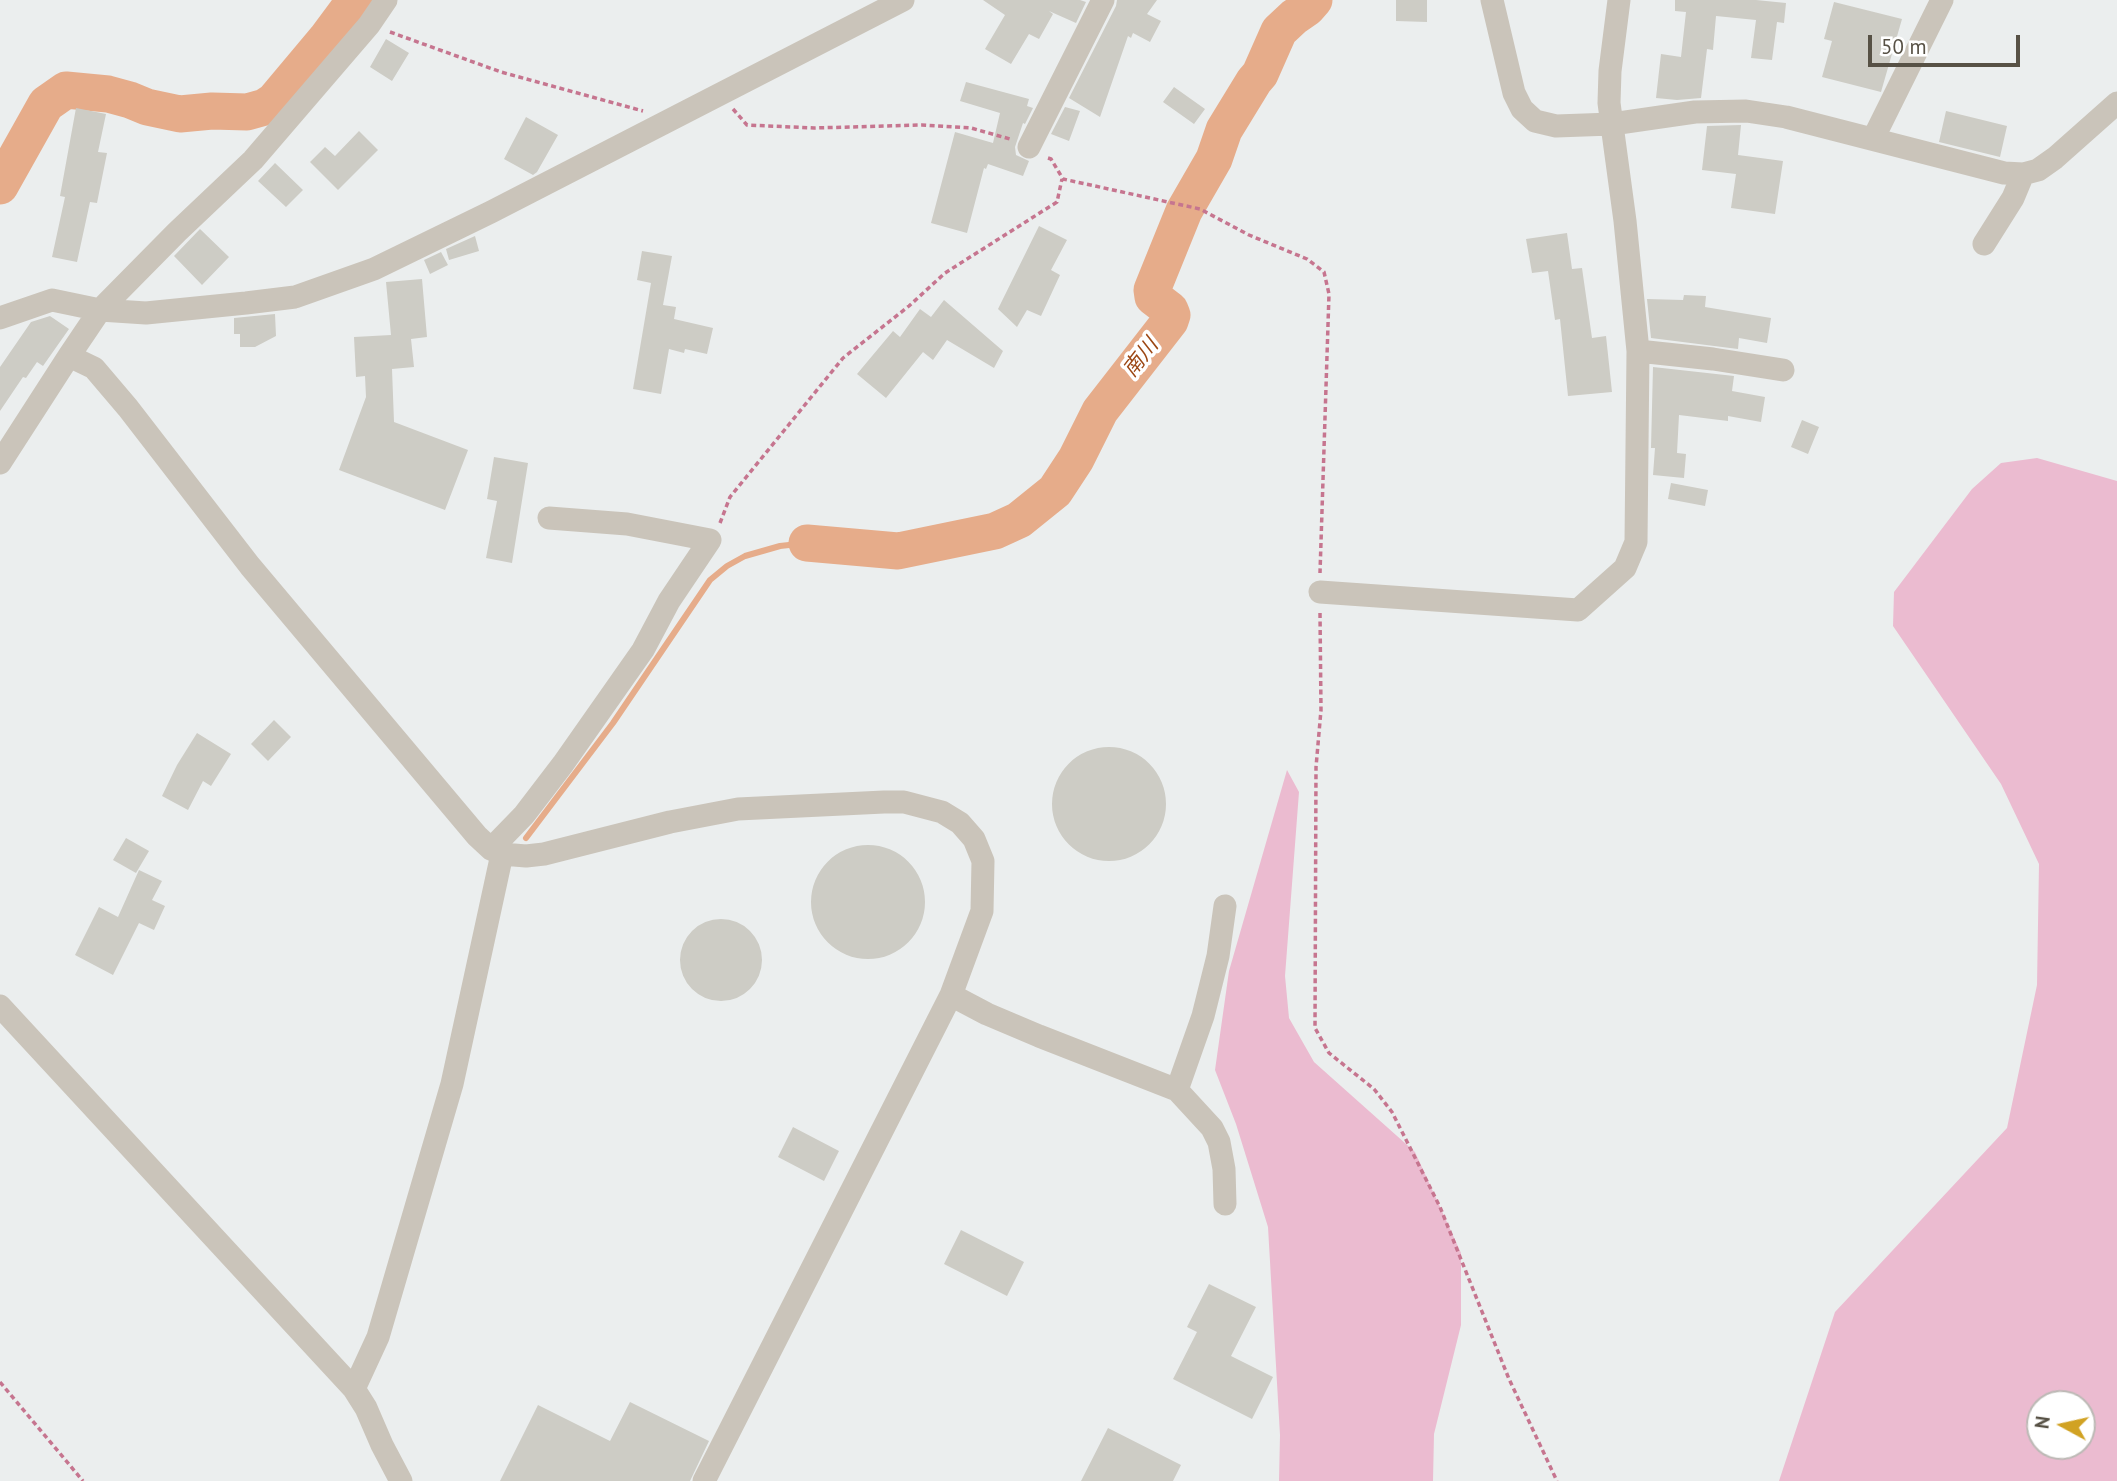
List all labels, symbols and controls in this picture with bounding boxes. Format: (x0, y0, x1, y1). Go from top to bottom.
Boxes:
scale bar (1872, 21, 2024, 65)
text: 50 m (1881, 33, 1927, 60)
water label: 南川 (1118, 334, 1164, 382)
north arrow (2026, 1390, 2096, 1460)
text: N (2029, 1415, 2055, 1430)

